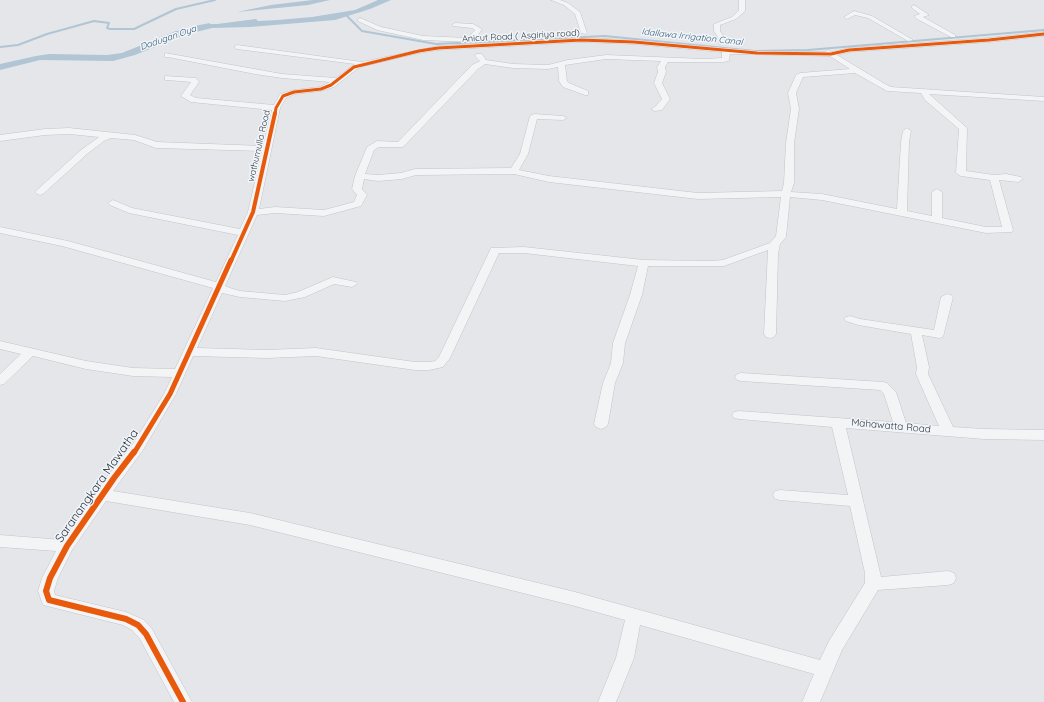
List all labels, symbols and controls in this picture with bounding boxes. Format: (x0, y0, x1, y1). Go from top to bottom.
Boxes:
water label: Dadugan Oya (138, 23, 198, 53)
water label: Idallawa Irrigation Canal (641, 26, 743, 48)
street label: Anicut Road ( Asgiriya road) (462, 28, 580, 44)
street label: wathumulla Road (245, 109, 273, 183)
street label: Mahawatta Road (851, 417, 931, 435)
street label: Saranangkara Mawatha (52, 427, 142, 545)

